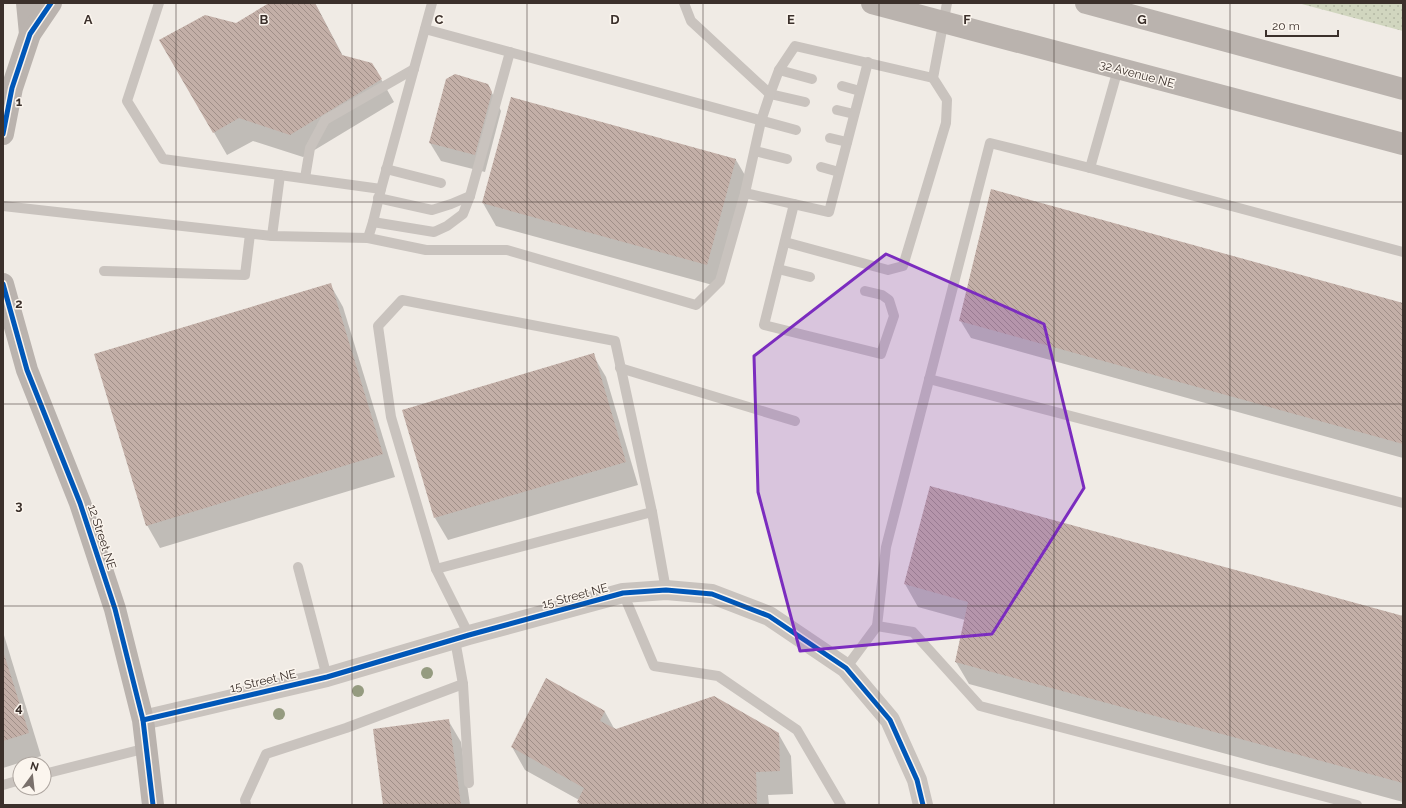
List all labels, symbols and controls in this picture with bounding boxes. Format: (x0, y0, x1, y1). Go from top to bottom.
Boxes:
text: A (84, 12, 93, 27)
text: B (260, 12, 269, 27)
text: C (435, 12, 444, 27)
text: D (610, 12, 620, 27)
text: E (787, 12, 795, 27)
text: F (963, 12, 971, 27)
text: G (1137, 12, 1147, 27)
scale bar (1266, 12, 1338, 38)
text: 20 m (1272, 19, 1300, 33)
street label: 32 Avenue NE (1098, 57, 1176, 91)
text: 1 (16, 94, 23, 109)
text: 2 (15, 296, 23, 311)
text: 3 (15, 498, 23, 513)
street label: 12 Street NE (85, 503, 119, 571)
street label: 15 Street NE (541, 580, 609, 612)
street label: 15 Street NE (228, 667, 298, 695)
text: 4 (15, 700, 23, 715)
north arrow (12, 756, 52, 796)
text: N (29, 759, 40, 774)

